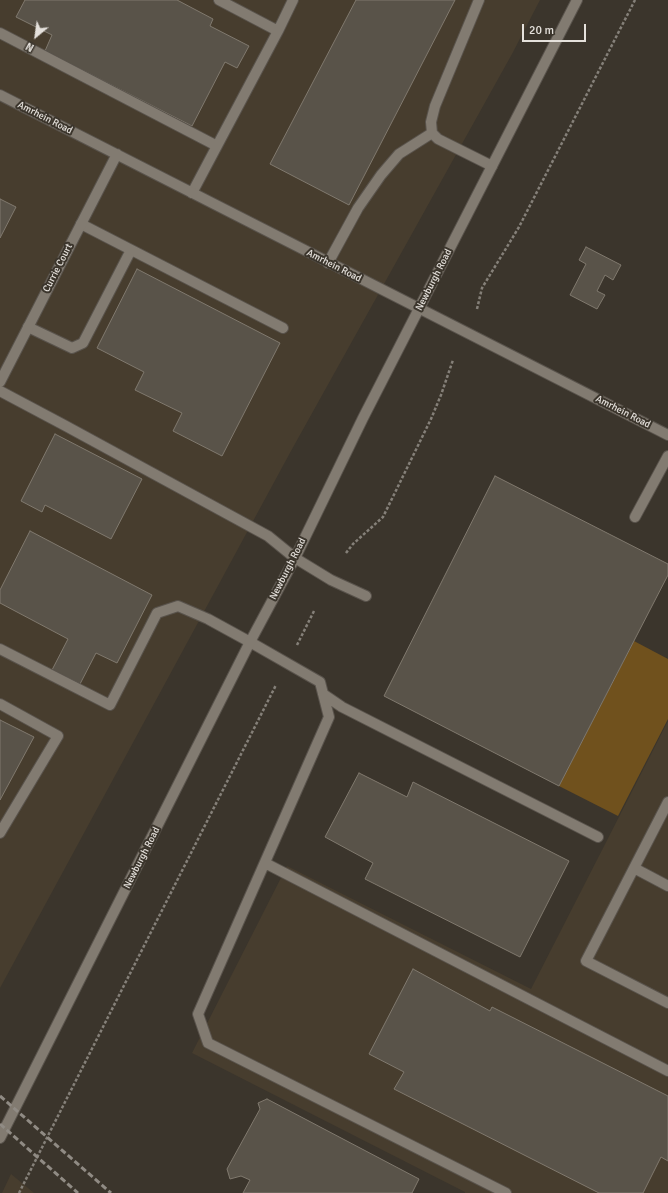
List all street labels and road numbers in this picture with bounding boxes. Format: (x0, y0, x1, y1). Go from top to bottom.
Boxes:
street label: Amrhein Road (16, 99, 74, 137)
street label: Currie Court (41, 242, 75, 294)
street label: Amrhein Road (305, 247, 363, 285)
street label: Newburgh Road (413, 247, 455, 313)
street label: Amrhein Road (594, 393, 652, 431)
street label: Newburgh Road (267, 536, 309, 602)
street label: Newburgh Road (121, 825, 163, 891)

